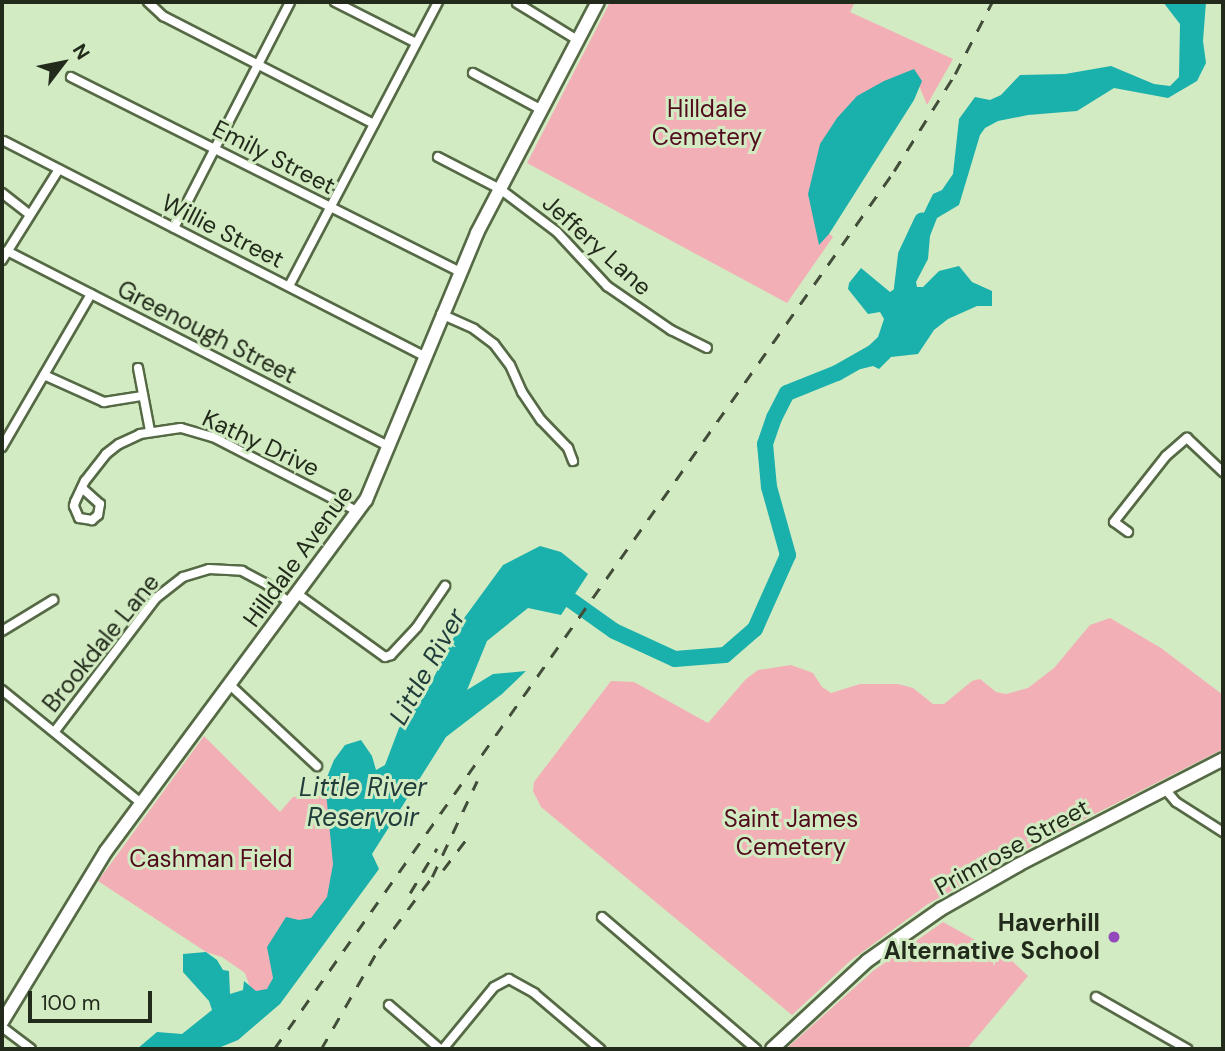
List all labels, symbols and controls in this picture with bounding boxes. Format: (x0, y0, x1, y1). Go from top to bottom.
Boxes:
north arrow (28, 28, 98, 98)
text: N (67, 39, 96, 64)
park label: Hilldale Cemetery (652, 95, 762, 151)
street label: Emily Street (208, 114, 340, 200)
street label: Willie Street (157, 188, 289, 274)
street label: Jeffery Lane (537, 189, 657, 301)
street label: Greenough Street (113, 274, 301, 390)
street label: Kathy Drive (198, 403, 324, 483)
street label: Hilldale Avenue (237, 480, 359, 632)
street label: Brookdale Lane (37, 568, 165, 718)
water label: Little River (383, 604, 473, 730)
water label: Little River Reservoir (299, 772, 427, 834)
street label: Primrose Street (930, 793, 1094, 901)
park label: Saint James Cemetery (724, 805, 858, 861)
park label: Cashman Field (129, 845, 293, 873)
place label: Haverhill Alternative School (884, 909, 1100, 965)
marker: Haverhill Alternative School (1106, 929, 1122, 945)
scale bar (32, 978, 156, 1022)
text: 100 m (41, 989, 101, 1017)

